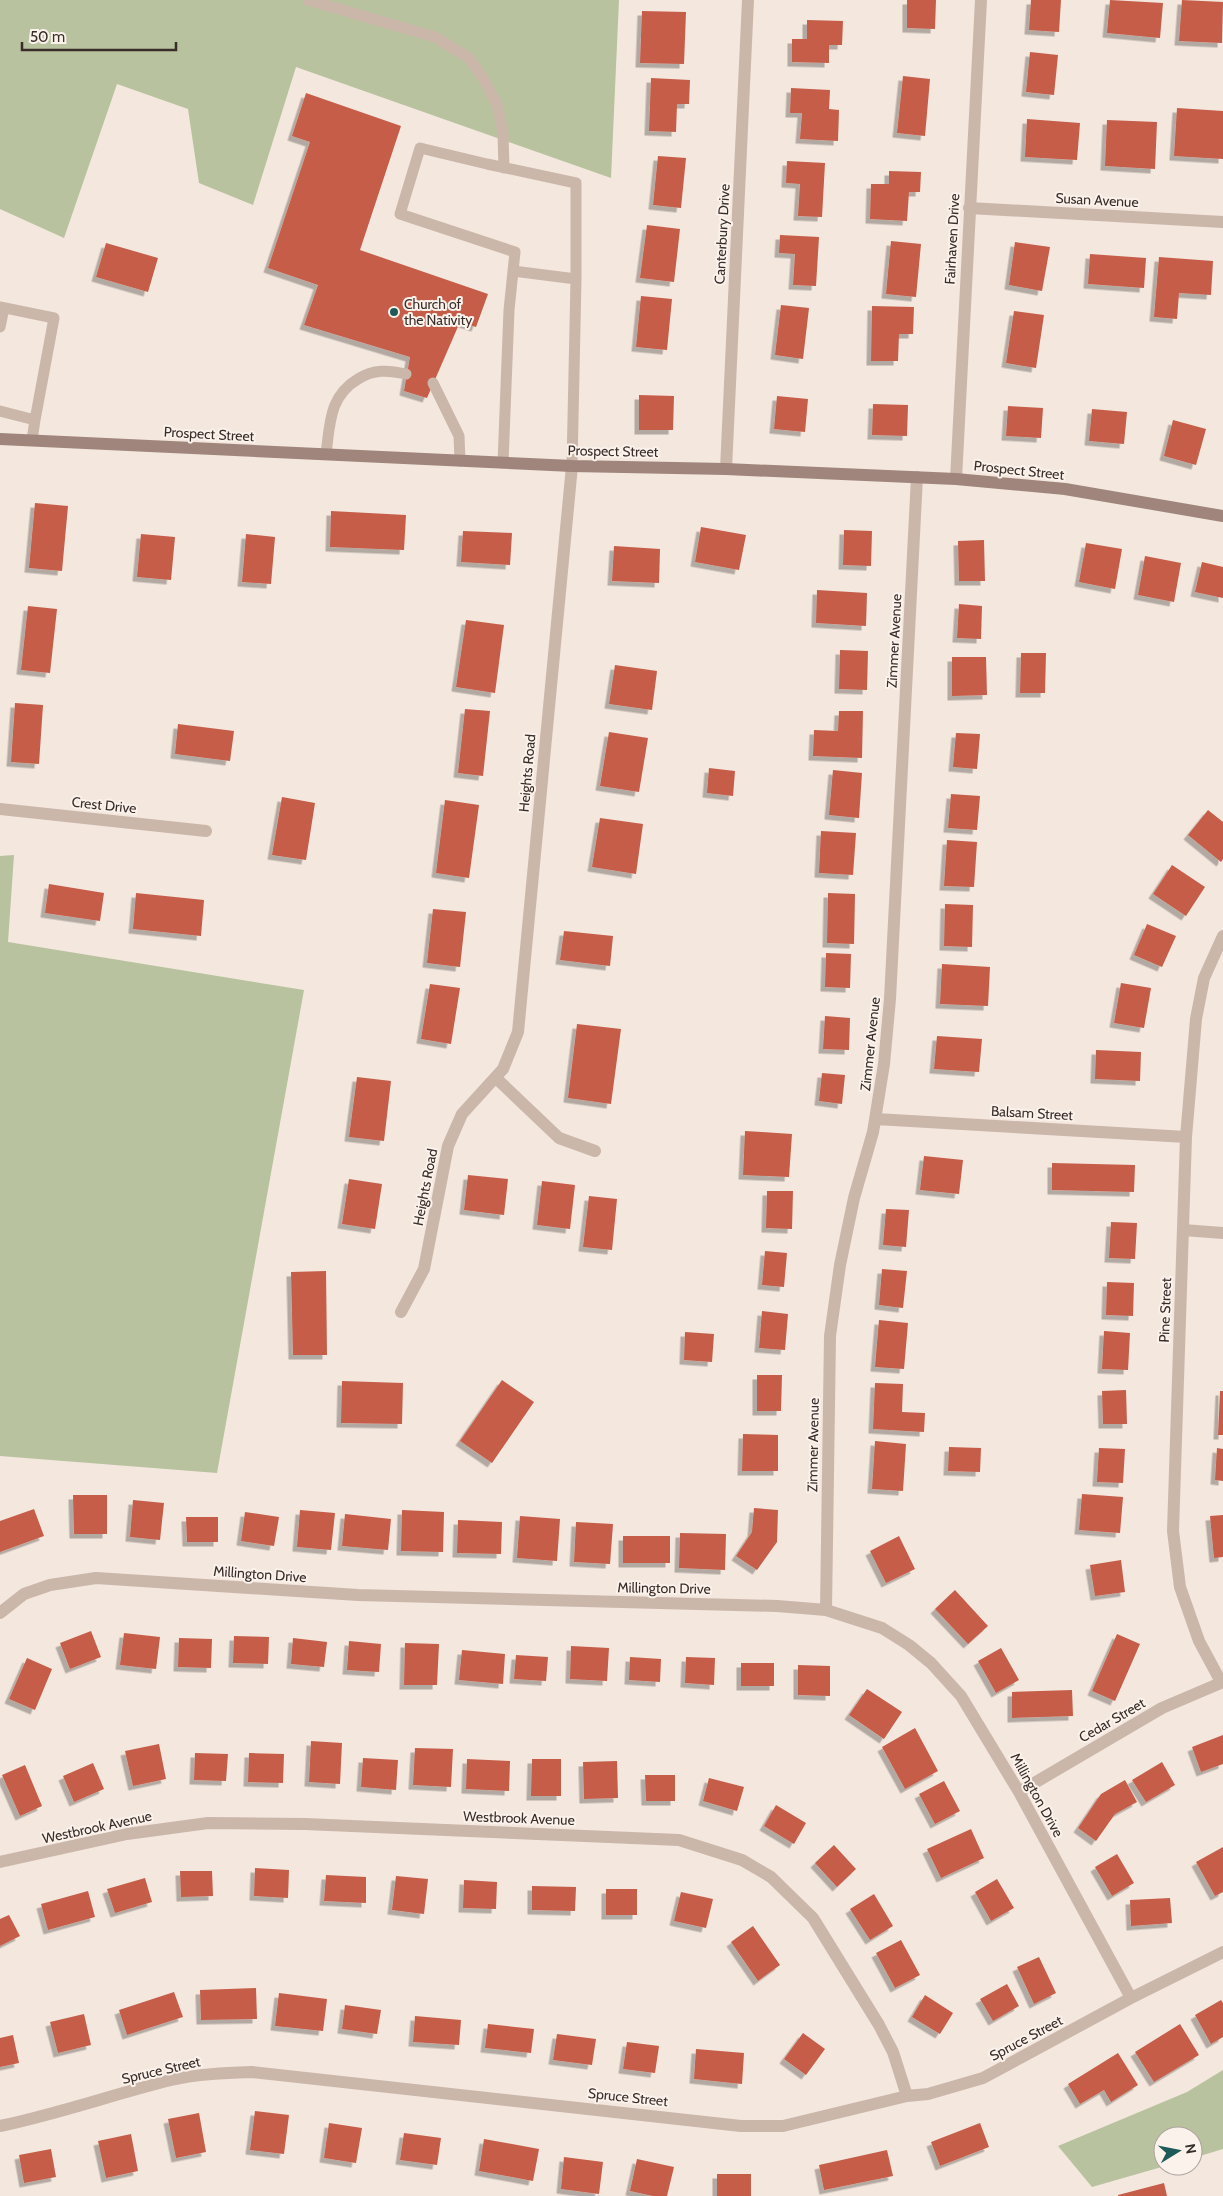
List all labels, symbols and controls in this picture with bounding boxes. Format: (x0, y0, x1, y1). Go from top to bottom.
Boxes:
scale bar (22, 20, 176, 52)
text: 50 m (30, 28, 65, 46)
street label: Canterbury Drive (710, 183, 734, 285)
street label: Susan Avenue (1055, 189, 1139, 211)
street label: Fairhaven Drive (941, 193, 963, 285)
place label: Church of the Nativity (404, 295, 472, 329)
marker: Church of the Nativity (388, 306, 400, 318)
street label: Prospect Street (163, 423, 255, 445)
street label: Prospect Street (567, 441, 659, 461)
street label: Prospect Street (973, 456, 1065, 484)
street label: Zimmer Avenue (883, 593, 905, 689)
street label: Heights Road (515, 733, 539, 813)
street label: Crest Drive (71, 793, 137, 817)
street label: Zimmer Avenue (856, 996, 884, 1092)
street label: Balsam Street (990, 1102, 1074, 1124)
street label: Heights Road (409, 1147, 441, 1227)
street label: Pine Street (1155, 1277, 1175, 1343)
street label: Zimmer Avenue (803, 1398, 823, 1492)
street label: Millington Drive (213, 1562, 307, 1586)
street label: Millington Drive (617, 1578, 711, 1598)
street label: Cedar Street (1076, 1694, 1149, 1746)
street label: Millington Drive (1007, 1750, 1067, 1840)
street label: Westbrook Avenue (41, 1807, 153, 1847)
street label: Westbrook Avenue (463, 1807, 575, 1829)
street label: Spruce Street (986, 2011, 1066, 2065)
street label: Spruce Street (120, 2052, 202, 2088)
street label: Spruce Street (587, 2084, 669, 2110)
north arrow (1153, 2126, 1203, 2176)
text: N (1181, 2142, 1201, 2155)

